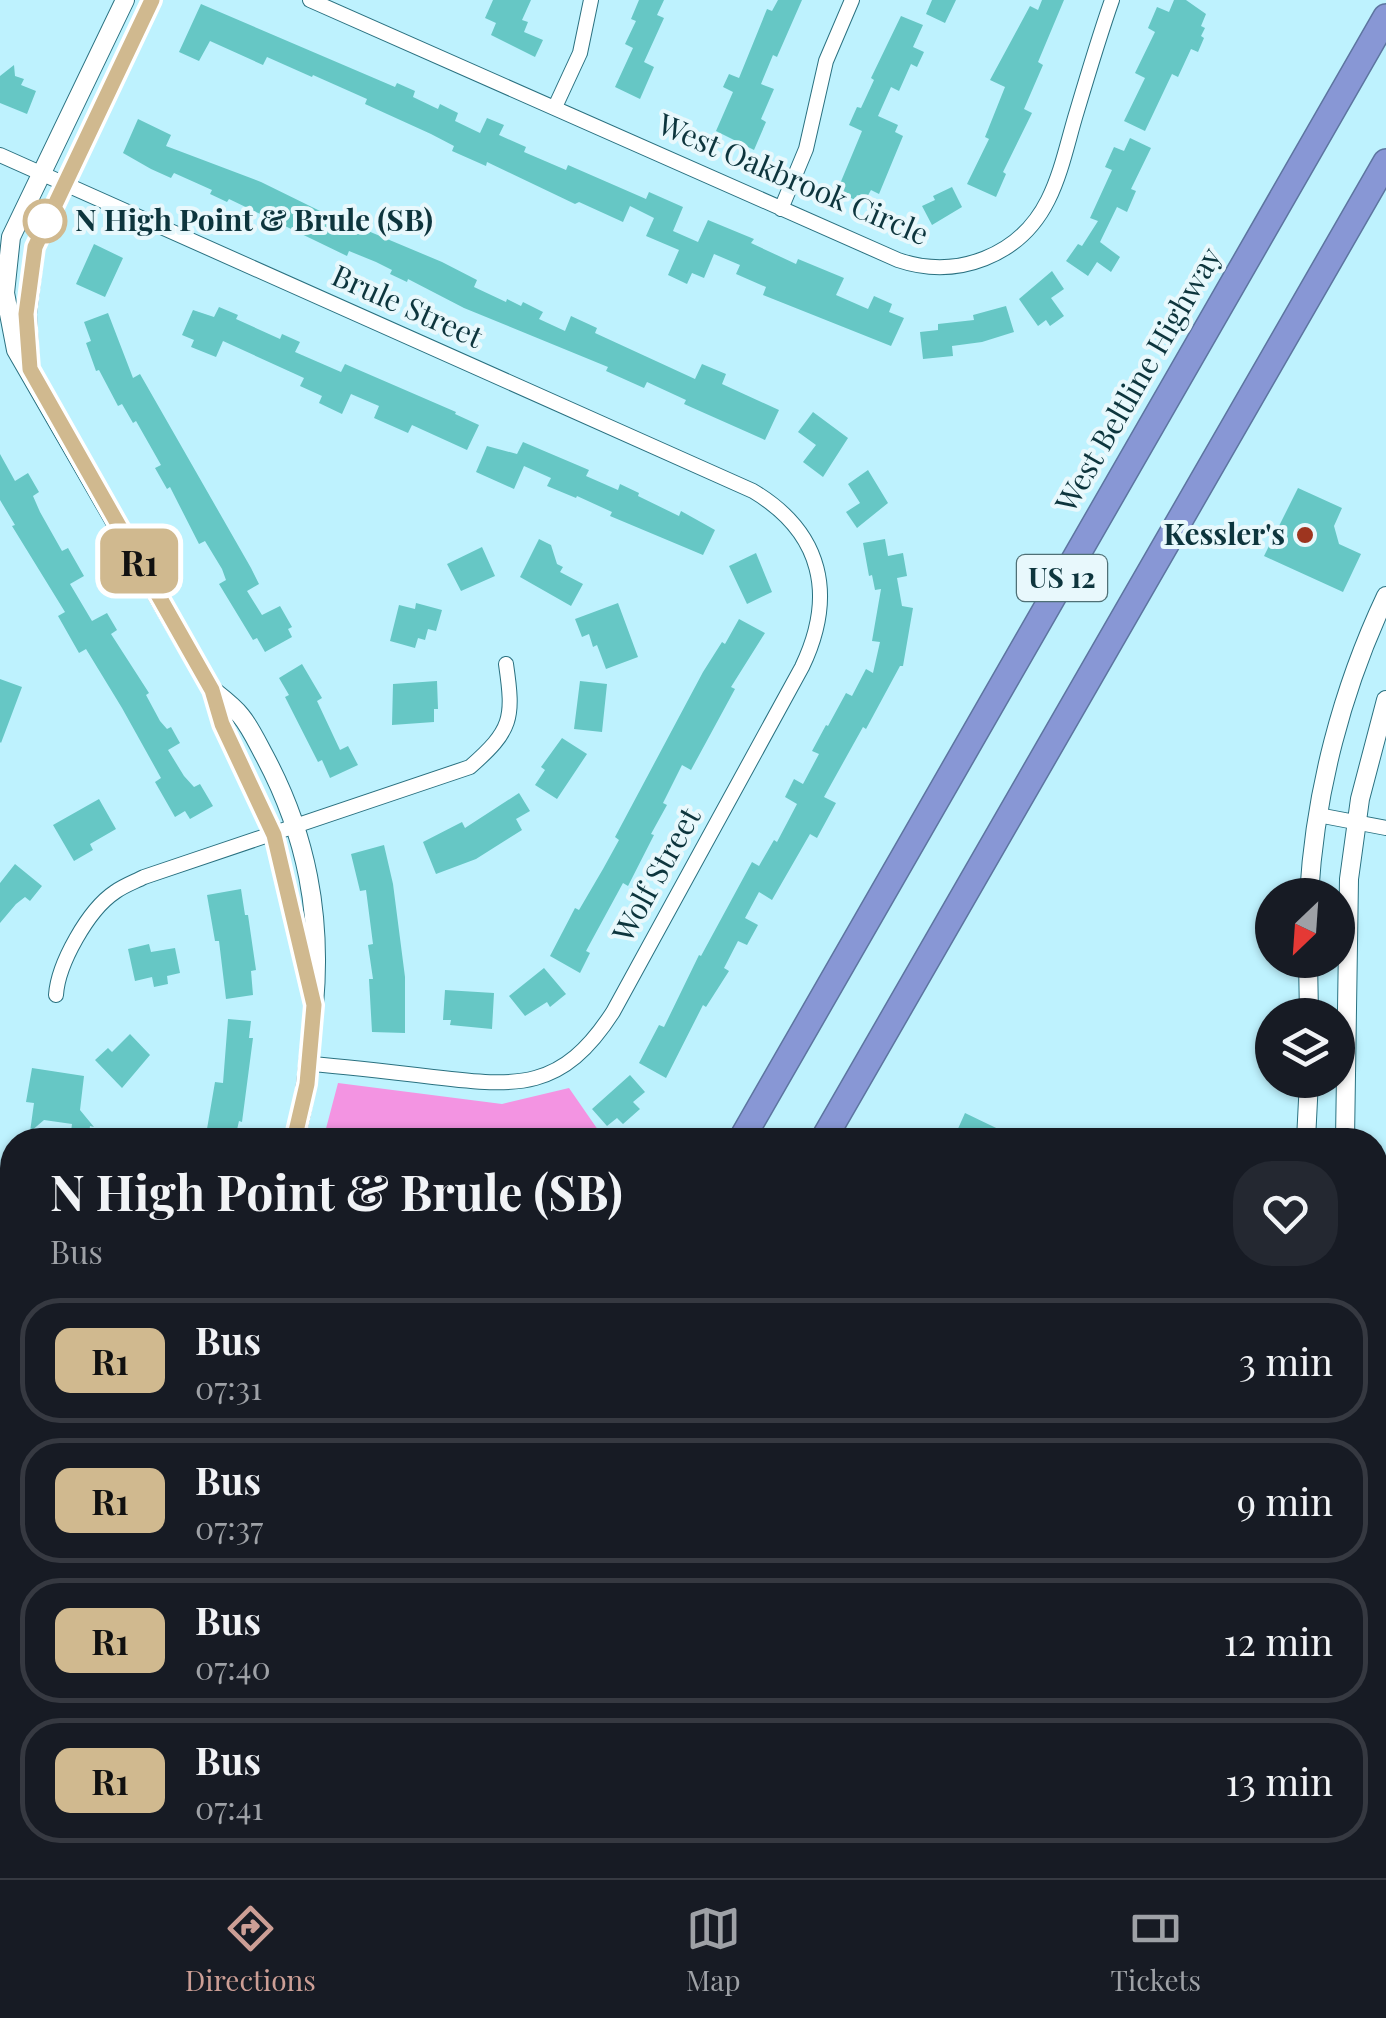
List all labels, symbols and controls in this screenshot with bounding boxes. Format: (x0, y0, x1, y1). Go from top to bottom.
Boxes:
street label: West Oakbrook Circle (652, 103, 935, 253)
place label: N High Point & Brule (SB) (75, 199, 433, 239)
marker: N High Point & Brule (SB) (24, 200, 66, 242)
street label: West Beltline Highway (1045, 239, 1230, 520)
street label: Brule Street (326, 254, 490, 356)
place label: Kessler's (1163, 513, 1285, 553)
marker: Kessler's (1294, 524, 1316, 546)
line badge: R1 (94, 528, 184, 594)
text: R1 (120, 538, 158, 585)
road number: US 12 (1017, 555, 1107, 601)
street label: Wolf Street (601, 799, 709, 949)
north arrow (1255, 878, 1355, 978)
map controls (1255, 878, 1355, 1098)
button: layers (1255, 998, 1355, 1098)
text: N High Point & Brule (SB) (50, 1159, 623, 1223)
button: heart (1233, 1161, 1338, 1266)
text: Bus (50, 1229, 103, 1272)
text: Bus (195, 1314, 261, 1365)
text: 3 min (1239, 1335, 1333, 1386)
text: R1 (91, 1337, 129, 1384)
text: 07:31 (195, 1365, 262, 1408)
text: Bus (195, 1454, 261, 1505)
text: 9 min (1237, 1475, 1333, 1526)
text: R1 (91, 1477, 129, 1524)
text: 07:37 (195, 1505, 263, 1548)
text: Bus (195, 1594, 261, 1645)
text: 12 min (1224, 1615, 1333, 1666)
text: R1 (91, 1617, 129, 1664)
text: 07:40 (195, 1645, 271, 1688)
text: Bus (195, 1734, 261, 1785)
text: 13 min (1225, 1755, 1333, 1806)
text: R1 (91, 1757, 129, 1804)
text: 07:41 (195, 1785, 263, 1828)
tab: Directions (185, 1901, 316, 1998)
tab: Map (686, 1901, 741, 1998)
tab: Tickets (1111, 1901, 1201, 1998)

